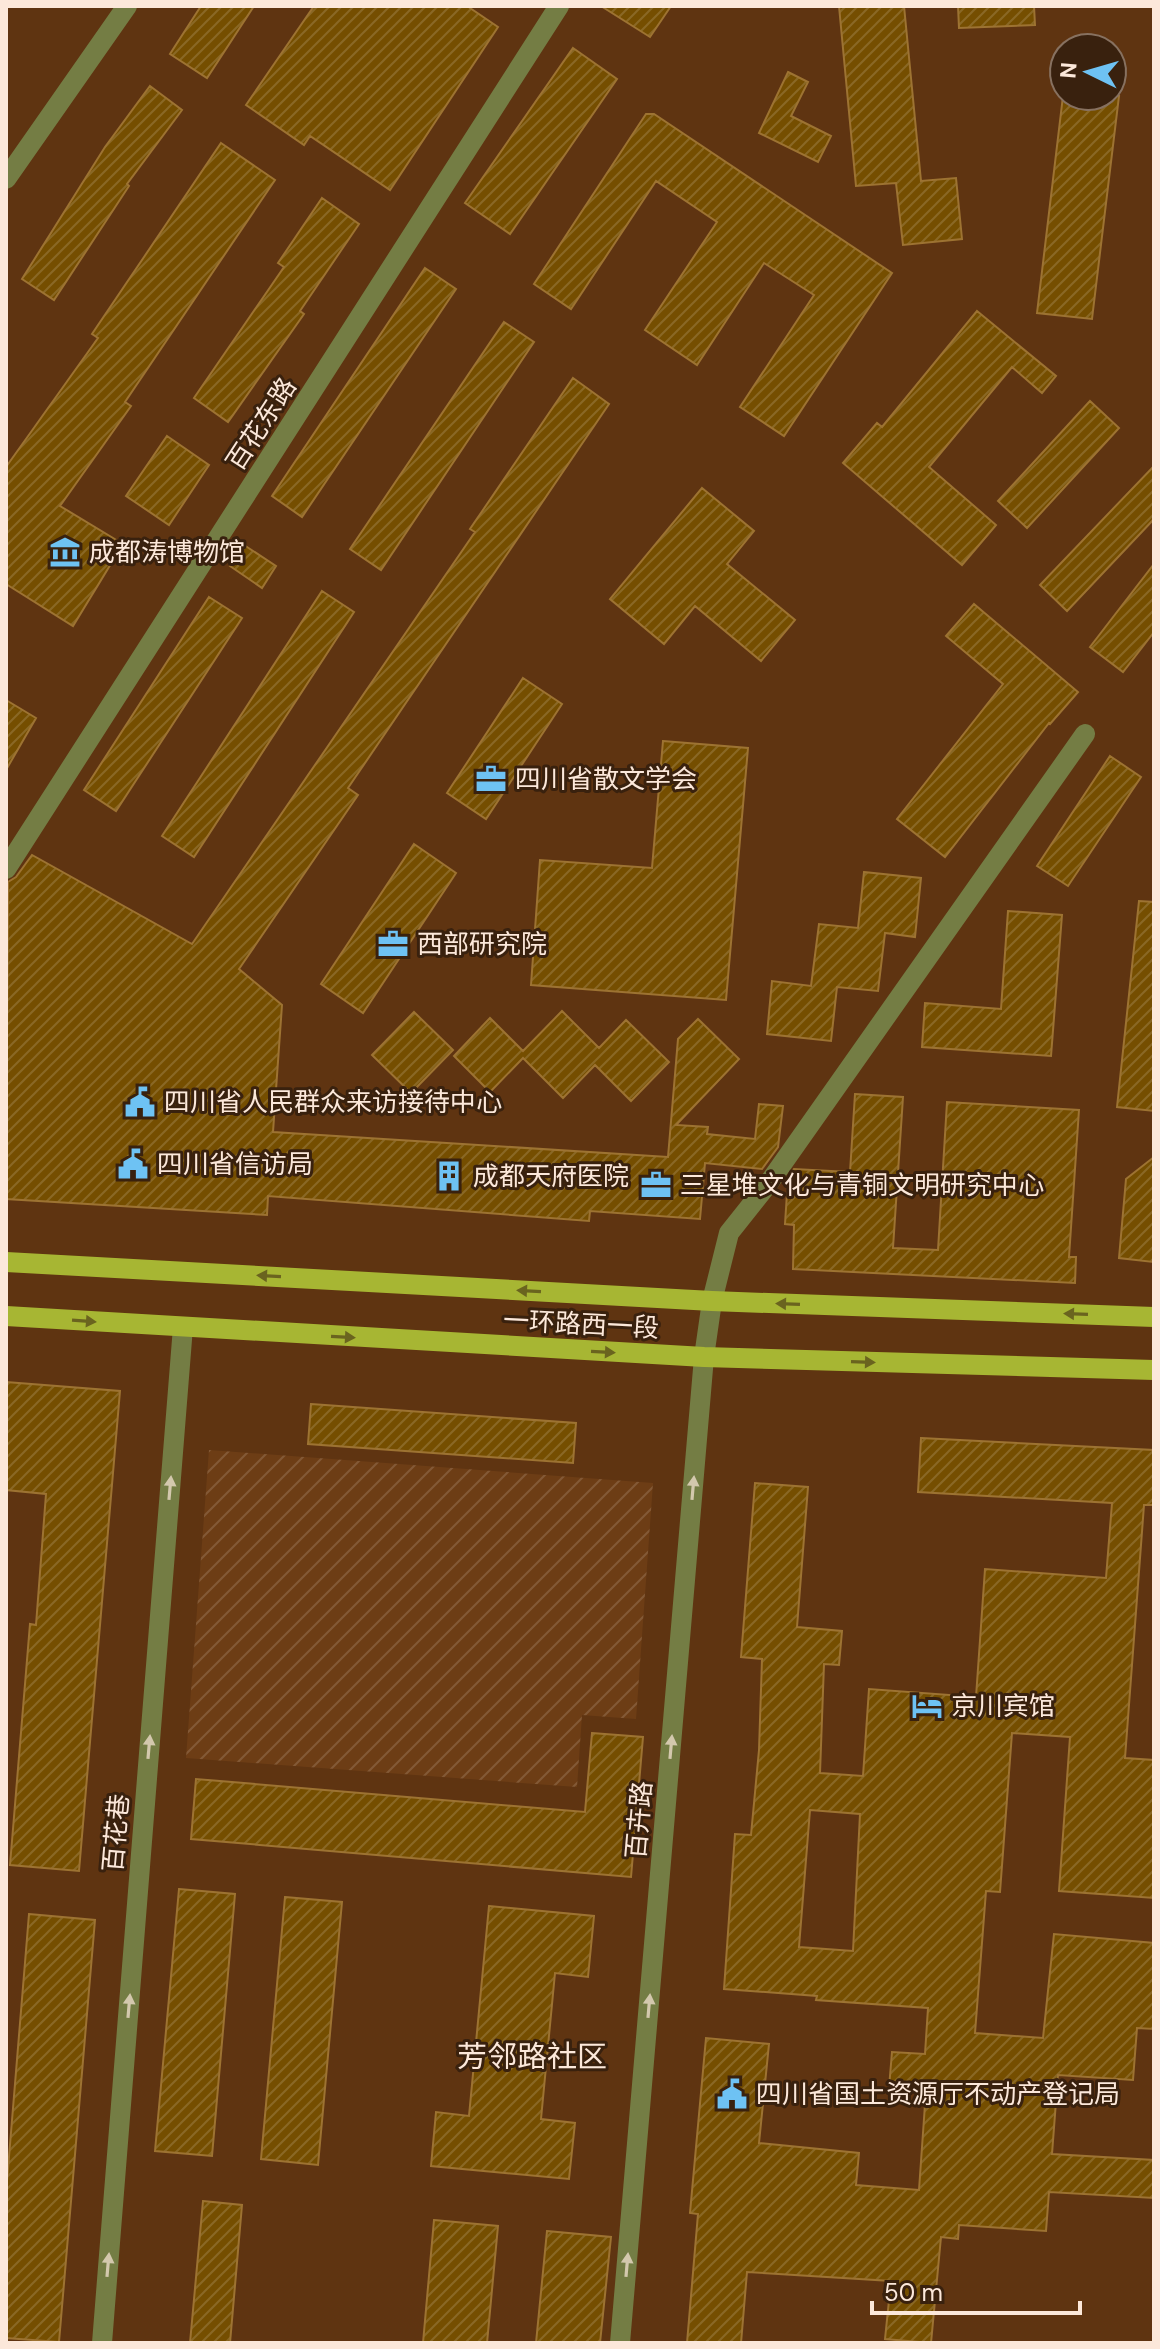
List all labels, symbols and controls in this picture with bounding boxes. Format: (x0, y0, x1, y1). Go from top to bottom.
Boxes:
north arrow (1048, 32, 1128, 112)
text: N (1053, 61, 1084, 80)
street label: 百花东路 (218, 371, 304, 477)
museum icon: 成都涛博物馆 (48, 535, 82, 569)
place label: 成都涛博物馆 (89, 535, 245, 569)
office icon: 四川省散文学会 (474, 762, 508, 796)
place label: 四川省散文学会 (515, 762, 697, 796)
office icon: 西部研究院 (376, 927, 410, 961)
place label: 西部研究院 (417, 927, 547, 961)
public building icon: 四川省人民群众来访接待中心 (123, 1085, 157, 1119)
place label: 四川省人民群众来访接待中心 (164, 1085, 502, 1119)
public building icon: 四川省信访局 (116, 1147, 150, 1181)
place label: 四川省信访局 (157, 1147, 313, 1181)
building icon: 成都天府医院 (432, 1159, 466, 1193)
place label: 成都天府医院 (473, 1159, 629, 1193)
office icon: 三星堆文化与青铜文明研究中心 (639, 1168, 673, 1202)
place label: 三星堆文化与青铜文明研究中心 (680, 1168, 1044, 1202)
one-way arrow (256, 1270, 281, 1283)
one-way arrow (516, 1284, 541, 1297)
one-way arrow (775, 1297, 800, 1310)
street label: 一环路西一段 (502, 1303, 660, 1345)
one-way arrow (1063, 1308, 1088, 1321)
one-way arrow (72, 1315, 97, 1328)
one-way arrow (331, 1331, 356, 1344)
one-way arrow (591, 1346, 616, 1359)
one-way arrow (851, 1356, 876, 1368)
one-way arrow (164, 1475, 177, 1500)
one-way arrow (687, 1475, 700, 1500)
hotel icon: 京川宾馆 (910, 1689, 944, 1723)
place label: 京川宾馆 (951, 1689, 1055, 1723)
one-way arrow (143, 1734, 156, 1759)
one-way arrow (665, 1734, 678, 1759)
street label: 百卉路 (619, 1780, 659, 1860)
street label: 百花巷 (96, 1793, 136, 1873)
one-way arrow (123, 1993, 136, 2018)
one-way arrow (643, 1993, 656, 2018)
district label: 芳邻路社区 (457, 2037, 607, 2076)
public building icon: 四川省国土资源厅不动产登记局 (715, 2077, 749, 2111)
place label: 四川省国土资源厅不动产登记局 (756, 2077, 1120, 2111)
one-way arrow (102, 2252, 115, 2277)
one-way arrow (621, 2252, 634, 2277)
scale bar (872, 2265, 1080, 2315)
text: 50 m (884, 2277, 943, 2308)

